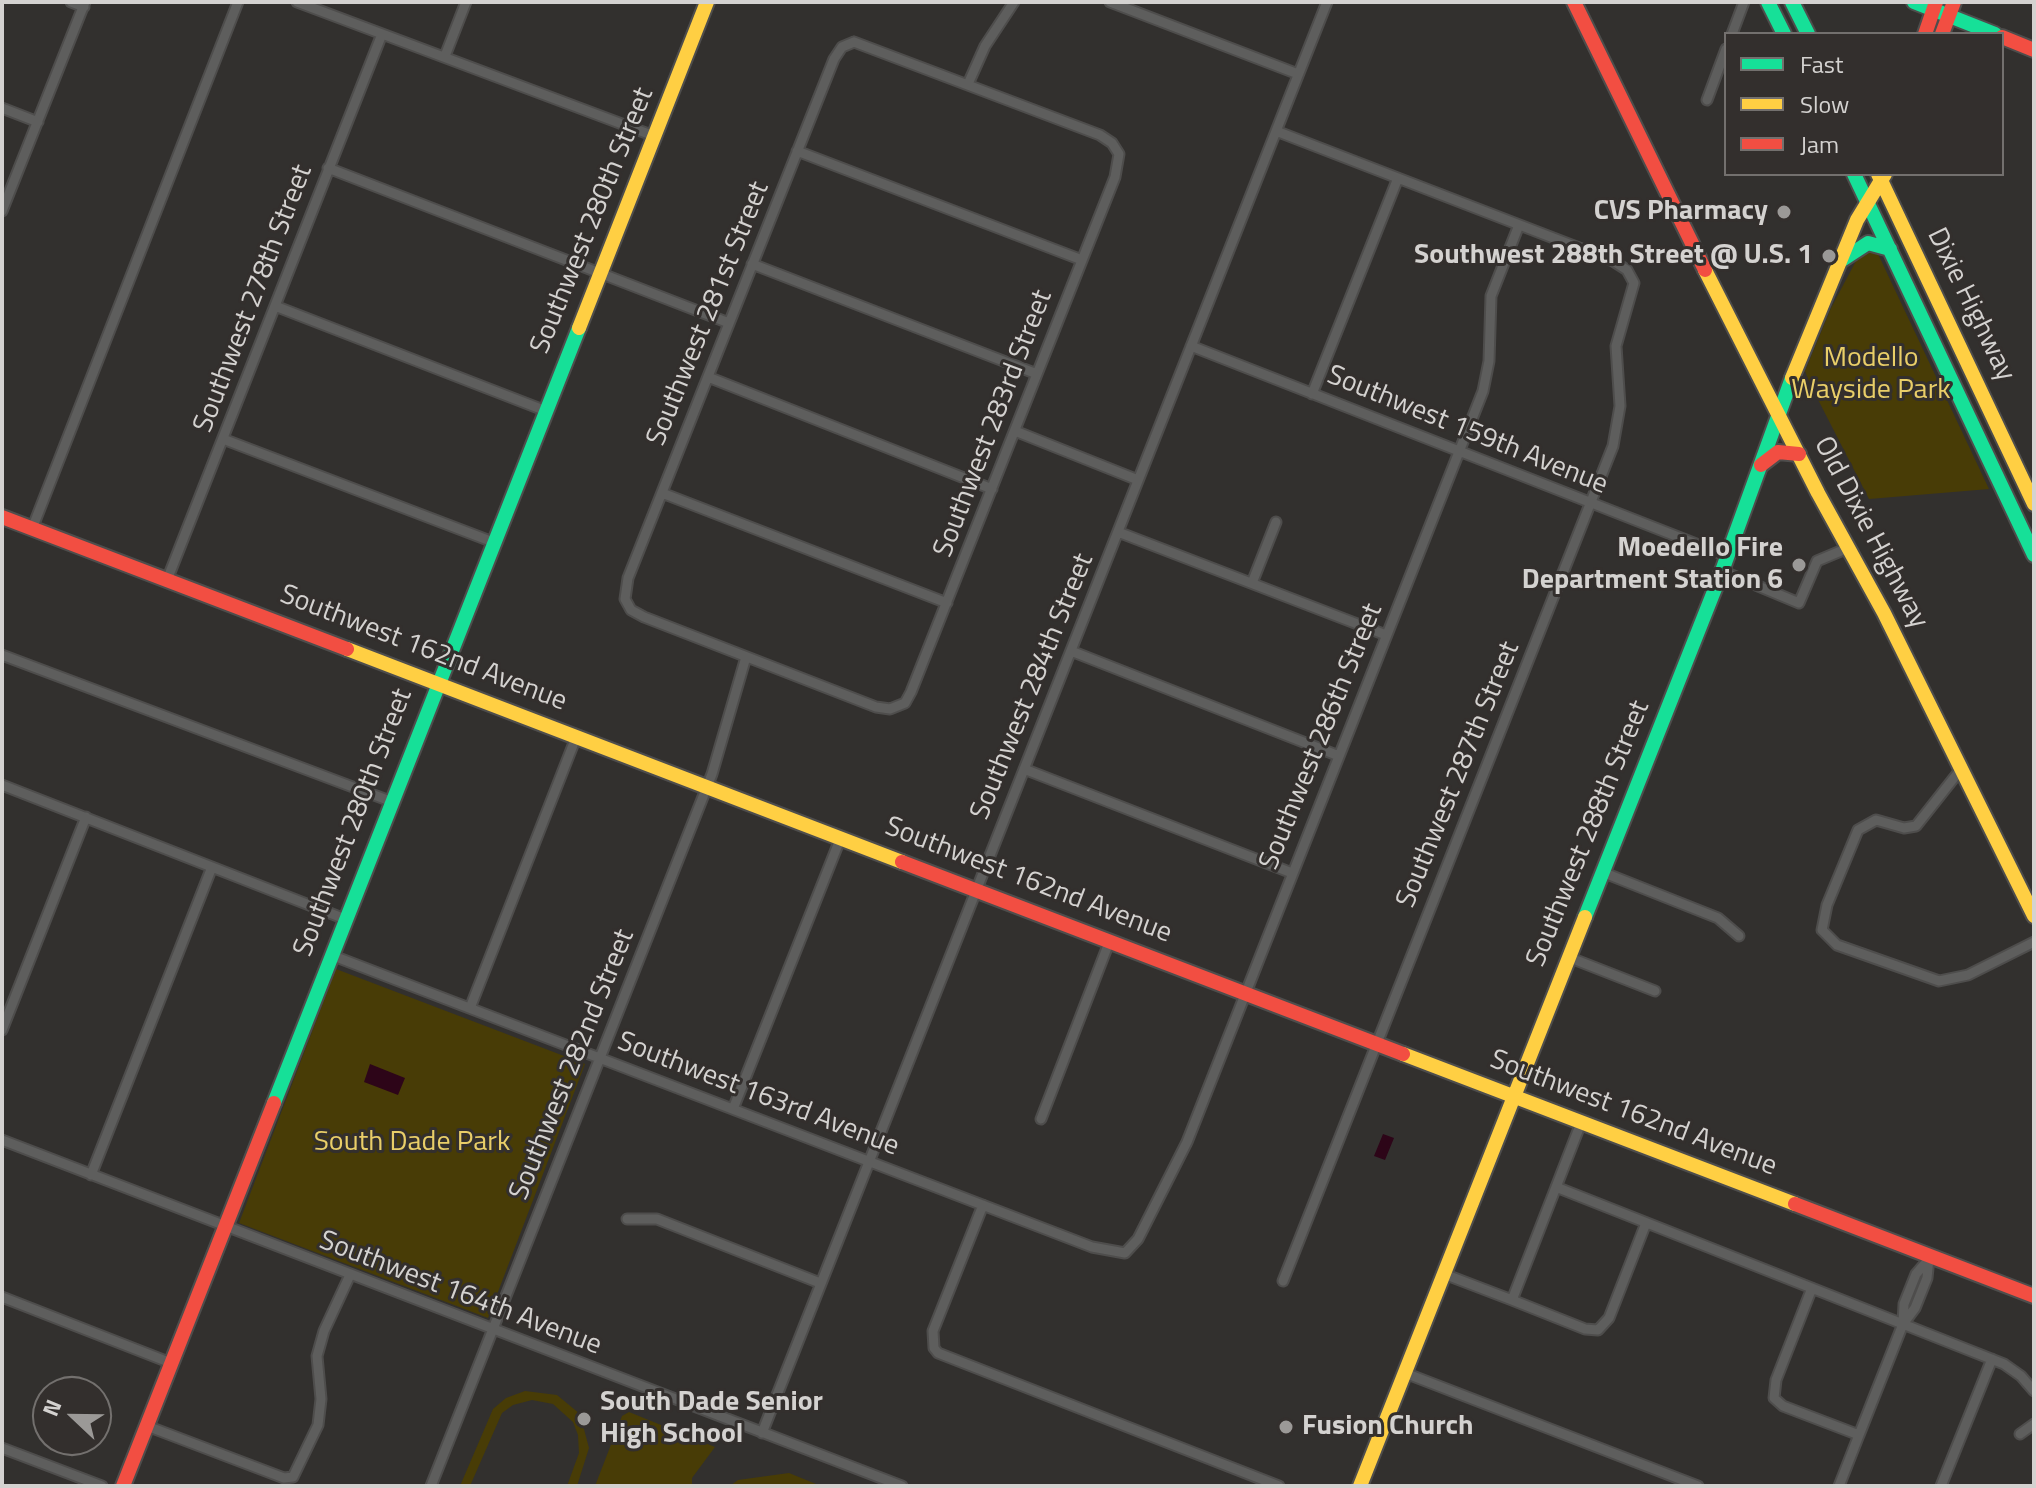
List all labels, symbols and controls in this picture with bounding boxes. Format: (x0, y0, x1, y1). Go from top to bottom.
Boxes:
legend (1724, 32, 2004, 176)
text: Fast (1800, 46, 1843, 82)
street label: Southwest 280th Street (524, 83, 662, 359)
text: Slow (1800, 86, 1849, 122)
text: Jam (1800, 126, 1839, 162)
street label: Southwest 278th Street (187, 160, 321, 438)
street label: Southwest 281st Street (641, 177, 777, 451)
place label: CVS Pharmacy (1594, 195, 1768, 229)
marker: CVS Pharmacy (1775, 203, 1793, 221)
street label: Dixie Highway (1918, 223, 2022, 387)
place label: Southwest 288th Street @ U.S. 1 (1414, 239, 1813, 273)
marker: Southwest 288th Street @ U.S. 1 (1820, 247, 1838, 265)
street label: Southwest 283rd Street (928, 286, 1060, 562)
park label: Modello Wayside Park (1791, 342, 1951, 408)
street label: Southwest 159th Avenue (1322, 359, 1612, 503)
street label: Old Dixie Highway (1805, 431, 1935, 635)
place label: Moedello Fire Department Station 6 (1522, 532, 1783, 598)
street label: Southwest 284th Street (964, 549, 1102, 825)
marker: Moedello Fire Department Station 6 (1790, 556, 1808, 574)
street label: Southwest 162nd Avenue (275, 579, 571, 719)
street label: Southwest 286th Street (1253, 599, 1391, 875)
street label: Southwest 287th Street (1390, 637, 1528, 913)
street label: Southwest 280th Street (287, 684, 421, 962)
street label: Southwest 288th Street (1520, 696, 1658, 972)
street label: Southwest 162nd Avenue (880, 811, 1176, 951)
street label: Southwest 282nd Street (503, 925, 643, 1205)
street label: Southwest 163rd Avenue (612, 1026, 904, 1164)
street label: Southwest 162nd Avenue (1485, 1044, 1781, 1184)
park label: South Dade Park (314, 1126, 510, 1160)
street label: Southwest 164th Avenue (314, 1225, 606, 1363)
north arrow (32, 1376, 112, 1456)
place label: South Dade Senior High School (600, 1386, 823, 1452)
text: N (33, 1394, 70, 1421)
marker: South Dade Senior High School (575, 1410, 593, 1428)
place label: Fusion Church (1302, 1410, 1474, 1444)
marker: Fusion Church (1277, 1418, 1295, 1436)

